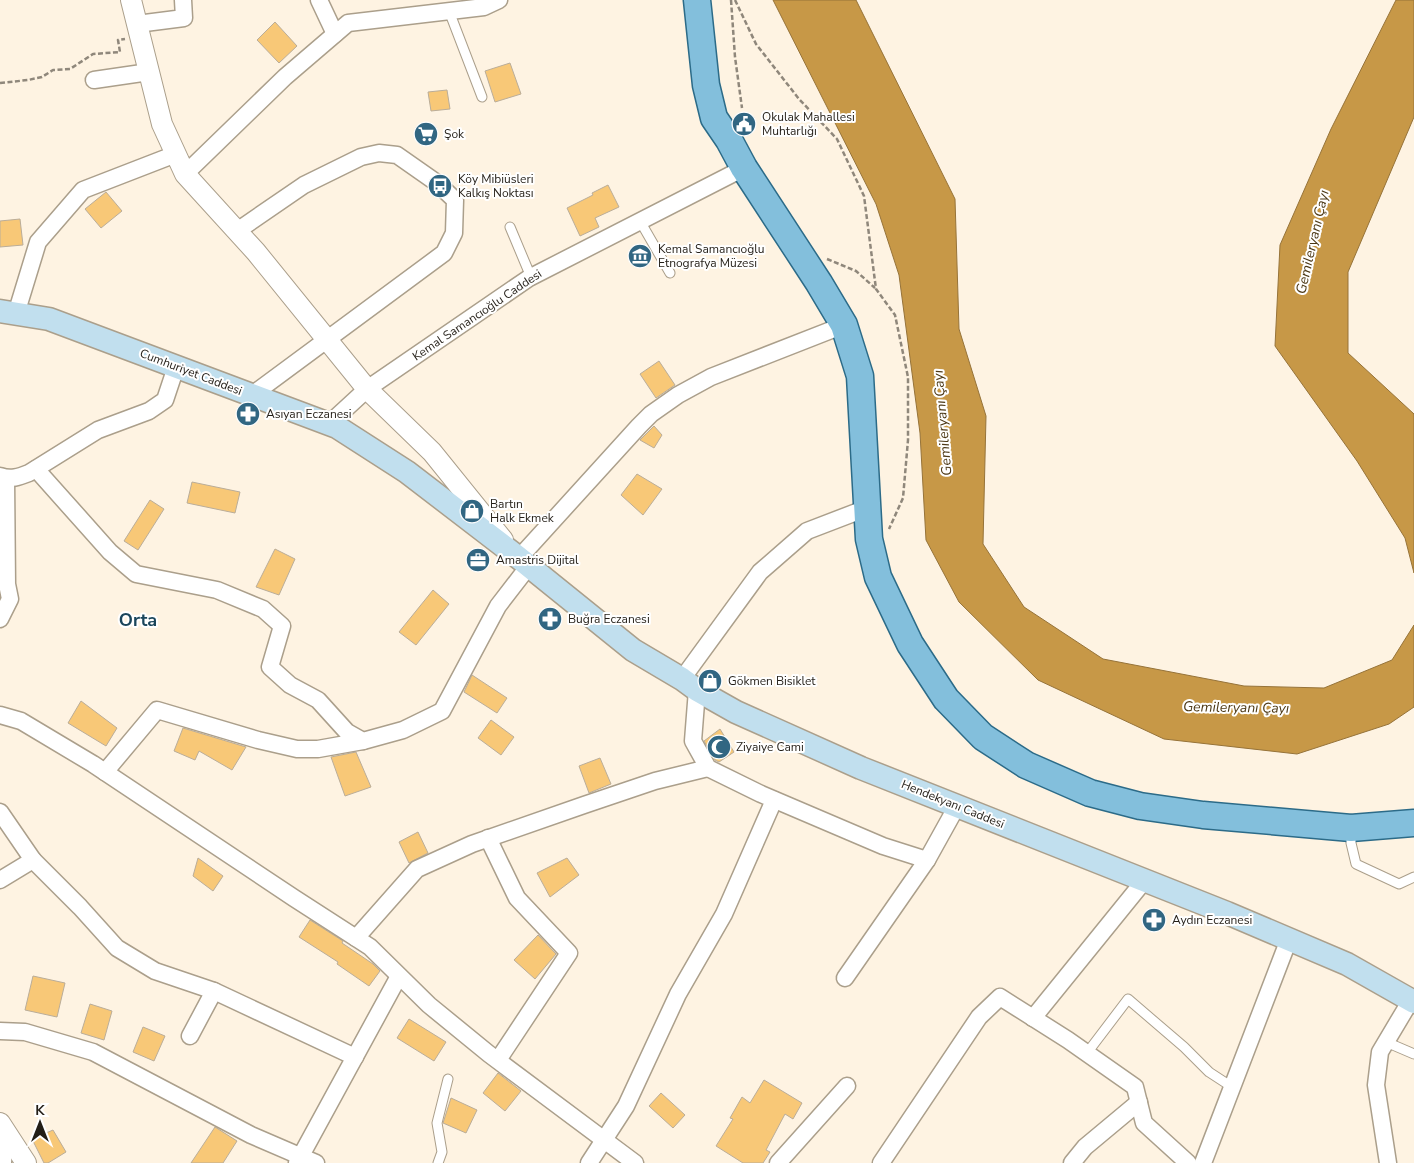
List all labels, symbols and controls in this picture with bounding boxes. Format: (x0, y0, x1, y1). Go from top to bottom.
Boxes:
place label: Okulak Mahallesi Muhtarlığı (762, 109, 855, 139)
public building icon: Okulak Mahallesi Muhtarlığı (731, 111, 757, 137)
supermarket icon: Şok (413, 121, 439, 147)
place label: Şok (444, 126, 465, 142)
place label: Köy Mibiüsleri Kalkış Noktası (458, 171, 534, 201)
bus stop icon: Köy Mibiüsleri Kalkış Noktası (427, 173, 453, 199)
water label: Gemileryanı Çayı (1291, 188, 1334, 296)
place label: Kemal Samancıoğlu Etnografya Müzesi (658, 241, 765, 271)
museum icon: Kemal Samancıoğlu Etnografya Müzesi (627, 243, 653, 269)
street label: Kemal Samancıoğlu Caddesi (409, 266, 545, 364)
street label: Cumhuriyet Caddesi (137, 345, 245, 399)
water label: Gemileryanı Çayı (928, 369, 957, 477)
pharmacy icon: Asıyan Eczanesi (235, 401, 261, 427)
place label: Asıyan Eczanesi (266, 406, 352, 422)
place label: Bartın Halk Ekmek (490, 496, 555, 526)
shop icon: Bartın Halk Ekmek (459, 498, 485, 524)
office icon: Amastris Dijital (465, 547, 491, 573)
place label: Amastris Dijital (496, 552, 579, 568)
pharmacy icon: Buğra Eczanesi (537, 606, 563, 632)
district label: Orta (119, 608, 157, 632)
place label: Buğra Eczanesi (568, 611, 650, 627)
shop icon: Gökmen Bisiklet (697, 668, 723, 694)
place label: Gökmen Bisiklet (728, 673, 816, 689)
water label: Gemileryanı Çayı (1183, 697, 1289, 718)
mosque icon: Ziyaiye Cami (706, 734, 732, 760)
place label: Ziyaiye Cami (736, 739, 804, 755)
street label: Hendekyanı Caddesi (899, 776, 1007, 832)
pharmacy icon: Aydın Eczanesi (1141, 907, 1167, 933)
place label: Aydın Eczanesi (1172, 912, 1252, 928)
north arrow (15, 1098, 65, 1148)
text: K (35, 1101, 45, 1120)

